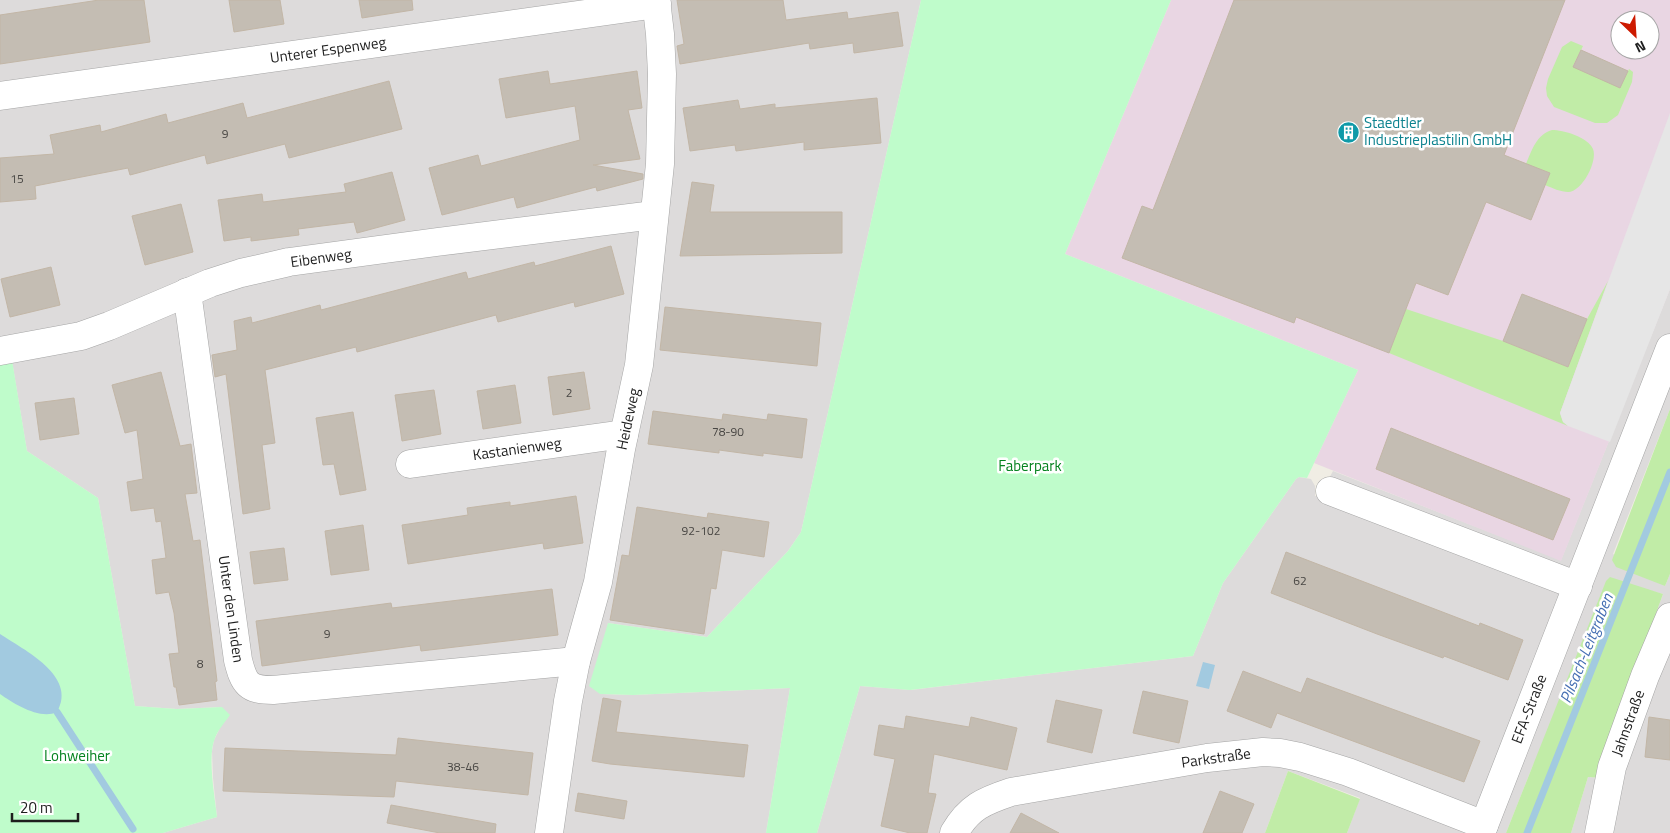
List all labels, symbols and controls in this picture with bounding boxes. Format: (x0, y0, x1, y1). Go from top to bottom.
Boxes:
north arrow (1610, 10, 1660, 60)
street label: Unterer Espenweg (268, 30, 388, 69)
text: N (1632, 36, 1650, 59)
place label: Staedtler Industrieplastilin GmbH (1364, 111, 1512, 151)
building icon: Staedtler Industrieplastilin GmbH (1336, 120, 1360, 144)
house number: 9 (222, 124, 229, 143)
house number: 15 (10, 169, 24, 188)
street label: Eibenweg (289, 242, 353, 273)
house number: 2 (566, 383, 572, 402)
street label: Heideweg (610, 385, 645, 452)
house number: 78-90 (712, 422, 744, 441)
street label: Kastanienweg (471, 431, 563, 466)
park label: Faberpark (998, 454, 1062, 477)
house number: 92-102 (682, 521, 720, 540)
street label: Unter den Linden (213, 554, 250, 664)
house number: 62 (1293, 571, 1307, 590)
water label: Pilsach-Leitgraben (1553, 589, 1619, 706)
house number: 9 (324, 624, 331, 643)
house number: 8 (197, 654, 204, 673)
street label: EFA-Straße (1505, 671, 1552, 747)
street label: Jahnstraße (1605, 686, 1650, 759)
street label: Parkstraße (1180, 741, 1252, 774)
park label: Lohweiher (44, 744, 110, 767)
house number: 38-46 (447, 757, 479, 776)
scale bar (12, 790, 79, 822)
text: 20 m (20, 796, 53, 819)

